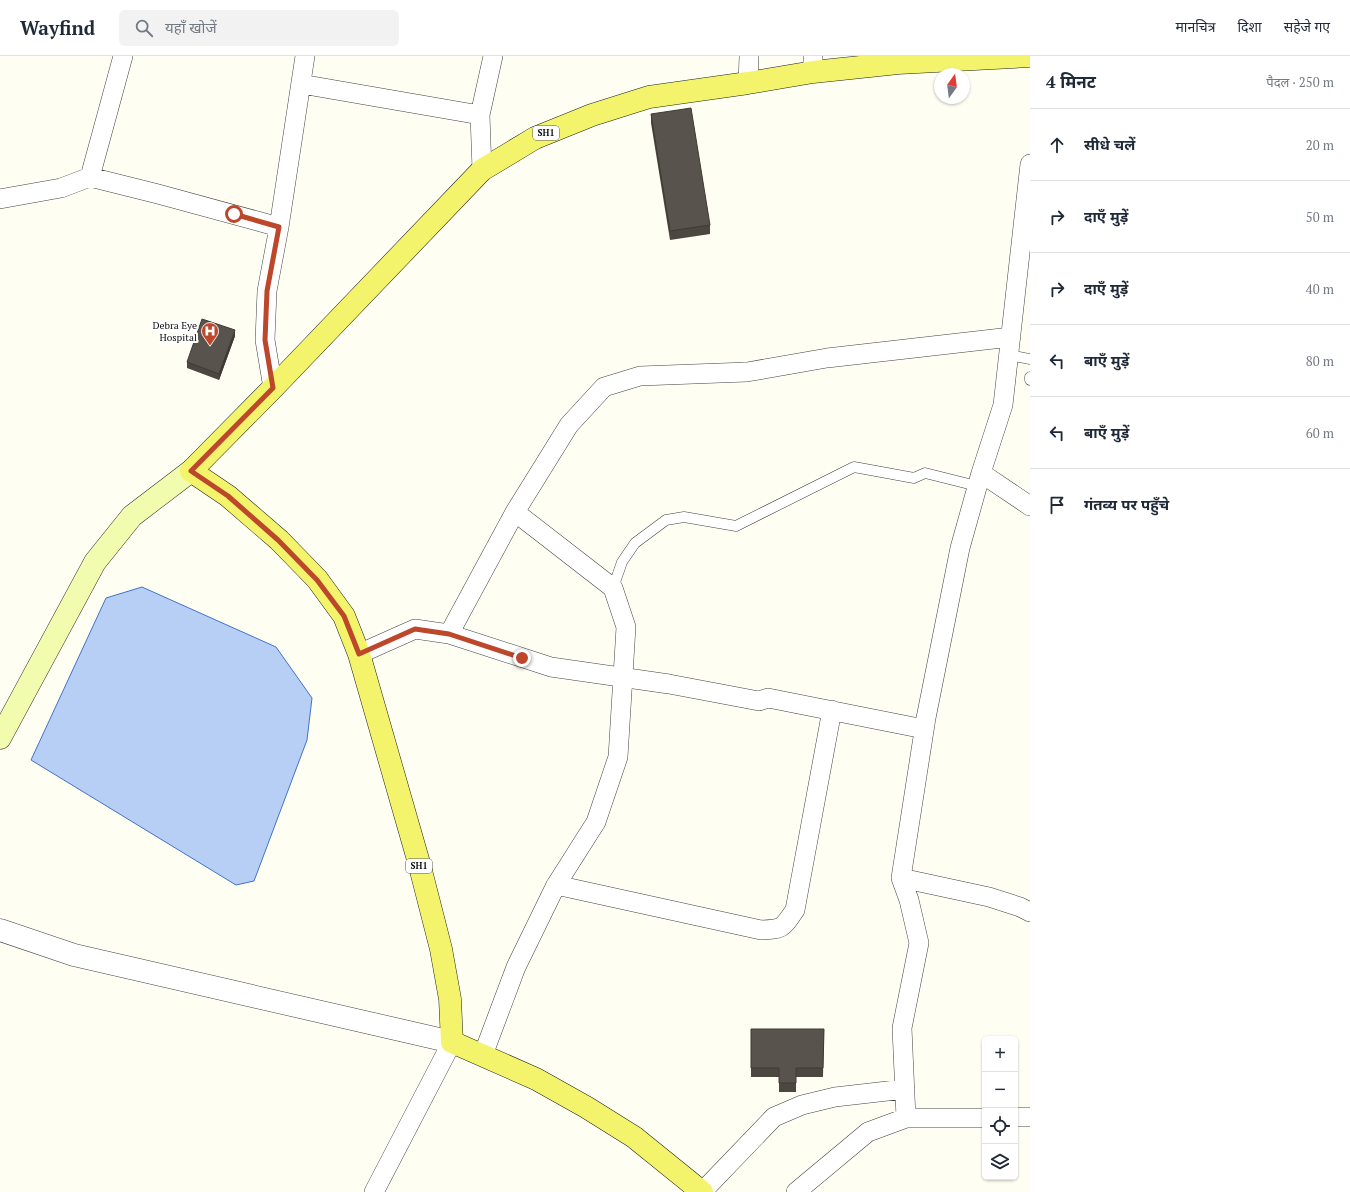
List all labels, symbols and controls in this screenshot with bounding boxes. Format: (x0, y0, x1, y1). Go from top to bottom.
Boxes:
search box (119, 10, 399, 46)
text: Wayfind (20, 15, 95, 40)
icon: search (133, 17, 155, 39)
text: यहाँ खोजें (165, 17, 217, 37)
text: मानचित्र (1175, 17, 1215, 36)
text: दिशा (1237, 17, 1262, 36)
text: सहेजे गए (1284, 17, 1330, 36)
north arrow (934, 68, 970, 104)
text: 4 मिनट (1046, 70, 1096, 93)
text: पैदल · 250 m (1266, 73, 1334, 91)
road number: SH1 (533, 126, 559, 140)
icon: ahead (1046, 134, 1068, 156)
text: सीधे चलें (1084, 134, 1135, 154)
text: 20 m (1306, 136, 1334, 154)
route start (225, 205, 243, 223)
icon: right (1046, 206, 1068, 228)
text: दाएँ मुड़ें (1084, 206, 1128, 226)
text: 50 m (1306, 208, 1334, 226)
icon: right (1046, 278, 1068, 300)
text: दाएँ मुड़ें (1084, 278, 1128, 298)
text: 40 m (1306, 280, 1334, 298)
place label: Debra Eye Hospital (152, 319, 197, 344)
hospital icon: Debra Eye Hospital (200, 321, 220, 346)
icon: left (1046, 350, 1068, 372)
text: बाएँ मुड़ें (1084, 350, 1129, 370)
text: 80 m (1306, 352, 1334, 370)
icon: left (1046, 422, 1068, 444)
text: बाएँ मुड़ें (1084, 422, 1129, 442)
text: 60 m (1306, 424, 1334, 442)
icon: arrive (1046, 494, 1068, 516)
text: गंतव्य पर पहुँचे (1084, 494, 1169, 514)
route end (513, 649, 531, 667)
road number: SH1 (406, 859, 432, 873)
map controls (982, 1036, 1018, 1180)
button: + (982, 1036, 1018, 1072)
button: − (982, 1072, 1018, 1108)
button: locate (982, 1108, 1018, 1144)
button: layers (982, 1144, 1018, 1180)

